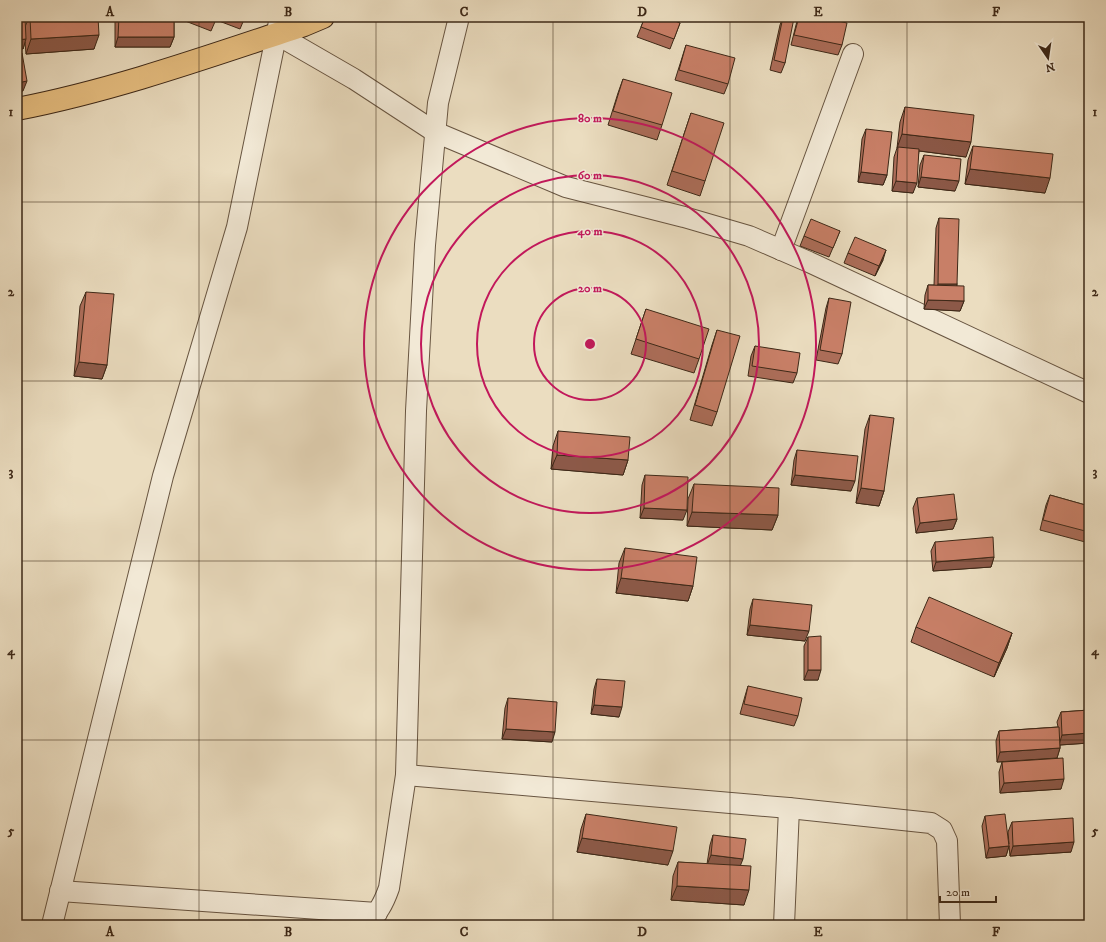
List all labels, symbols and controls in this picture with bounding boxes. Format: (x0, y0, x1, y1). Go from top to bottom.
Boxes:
text: A (105, 4, 115, 20)
text: B (284, 4, 292, 20)
text: C (460, 4, 469, 20)
text: D (637, 4, 647, 20)
text: E (813, 4, 823, 20)
text: F (992, 4, 1001, 20)
north arrow (1028, 38, 1068, 78)
text: N (1044, 59, 1056, 75)
text: 1 (9, 104, 14, 120)
text: 1 (1093, 104, 1098, 120)
text: 80 m (578, 111, 602, 126)
text: 60 m (578, 168, 602, 183)
text: 40 m (577, 224, 602, 239)
text: 20 m (578, 281, 602, 296)
text: 2 (8, 284, 15, 300)
text: 2 (1092, 284, 1099, 300)
centre of rings (583, 337, 597, 351)
text: 3 (9, 464, 14, 480)
text: 3 (1093, 464, 1098, 480)
text: 4 (6, 643, 15, 660)
text: 4 (1090, 643, 1099, 660)
text: 5 (7, 823, 15, 839)
text: 5 (1091, 823, 1099, 839)
scale bar (940, 878, 996, 904)
text: 20 m (946, 885, 970, 900)
text: A (105, 924, 115, 940)
text: B (284, 924, 292, 940)
text: C (460, 924, 469, 940)
text: D (637, 924, 647, 940)
text: E (813, 924, 823, 940)
text: F (992, 924, 1001, 940)

